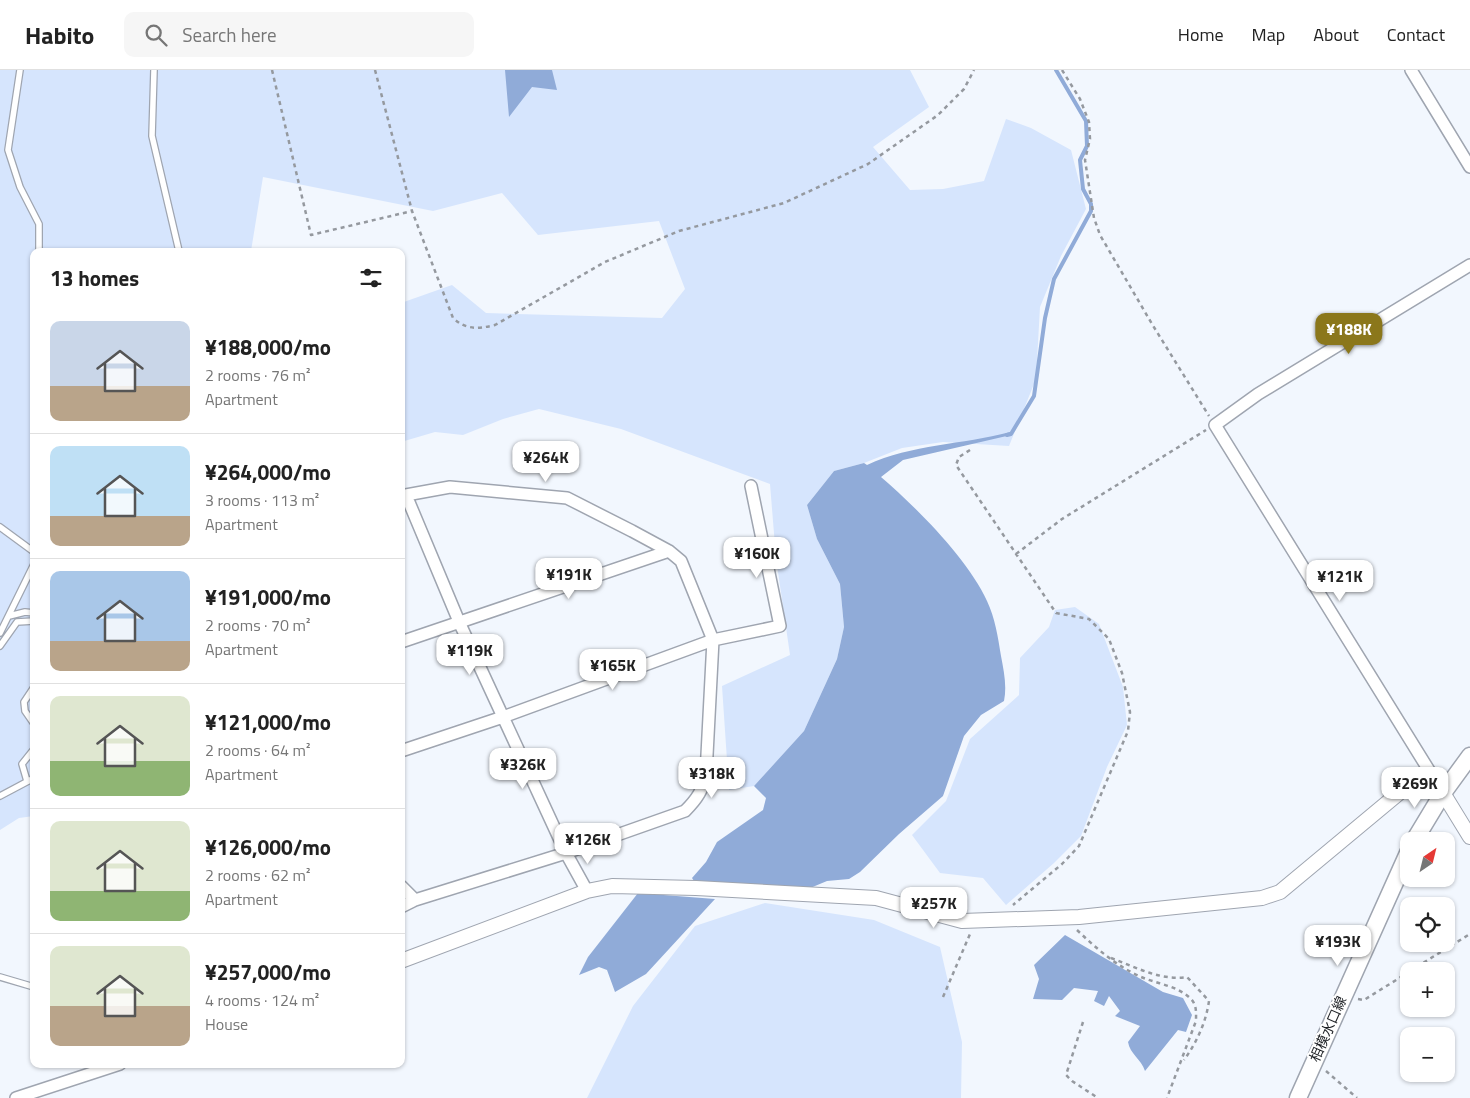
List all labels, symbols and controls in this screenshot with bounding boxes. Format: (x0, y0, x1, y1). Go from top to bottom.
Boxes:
search box (124, 12, 474, 57)
text: Habito (25, 17, 94, 53)
text: Search here (182, 20, 277, 49)
icon: search (142, 21, 170, 49)
text: Home (1178, 21, 1224, 48)
text: Map (1252, 21, 1285, 48)
text: About (1313, 21, 1359, 48)
text: Contact (1387, 21, 1445, 48)
text: 13 homes (50, 262, 139, 294)
icon: filters (357, 264, 385, 292)
pin: ¥188K (1314, 312, 1384, 355)
text: ¥188K (1326, 317, 1372, 341)
text: ¥188,000/mo (205, 331, 331, 363)
icon: home (90, 341, 150, 401)
text: 2 rooms · 76 m² (205, 363, 310, 387)
text: Apartment (205, 387, 278, 411)
pin: ¥264K (511, 440, 581, 483)
text: ¥264K (523, 445, 569, 469)
text: ¥264,000/mo (205, 456, 331, 488)
icon: home (90, 466, 150, 526)
text: 3 rooms · 113 m² (205, 488, 319, 512)
text: Apartment (205, 512, 278, 536)
pin: ¥160K (722, 536, 792, 579)
text: ¥160K (734, 541, 780, 565)
pin: ¥191K (534, 558, 604, 600)
pin: ¥121K (1305, 560, 1375, 602)
text: ¥191K (546, 562, 592, 586)
text: ¥121K (1317, 564, 1363, 588)
text: ¥191,000/mo (205, 581, 331, 613)
icon: home (90, 591, 150, 651)
text: 2 rooms · 70 m² (205, 613, 310, 637)
pin: ¥119K (435, 634, 505, 676)
text: Apartment (205, 637, 278, 661)
text: ¥119K (447, 638, 493, 662)
pin: ¥165K (578, 648, 648, 691)
text: ¥165K (590, 653, 636, 677)
text: ¥121,000/mo (205, 706, 331, 738)
icon: home (90, 716, 150, 776)
text: 2 rooms · 64 m² (205, 738, 310, 762)
pin: ¥326K (488, 748, 558, 790)
text: ¥326K (500, 752, 546, 776)
pin: ¥318K (677, 756, 747, 799)
text: ¥318K (689, 761, 735, 785)
text: Apartment (205, 762, 278, 786)
pin: ¥269K (1380, 766, 1450, 809)
text: ¥269K (1392, 771, 1438, 795)
pin: ¥126K (553, 822, 623, 865)
text: ¥126K (565, 827, 611, 851)
text: ¥126,000/mo (205, 831, 331, 863)
north arrow (1400, 832, 1455, 888)
map controls (1400, 832, 1455, 1082)
icon: home (90, 841, 150, 901)
text: 2 rooms · 62 m² (205, 863, 310, 887)
pin: ¥257K (899, 886, 969, 929)
text: Apartment (205, 887, 278, 911)
text: ¥257K (911, 891, 957, 915)
button: locate (1400, 897, 1455, 952)
pin: ¥193K (1303, 924, 1373, 967)
text: ¥193K (1315, 929, 1361, 953)
text: ¥257,000/mo (205, 956, 331, 988)
button: + (1400, 962, 1455, 1017)
icon: home (90, 966, 150, 1026)
text: 4 rooms · 124 m² (205, 988, 319, 1012)
street label: 相模水口線 (1304, 993, 1351, 1065)
text: House (205, 1012, 248, 1036)
button: − (1400, 1027, 1455, 1082)

